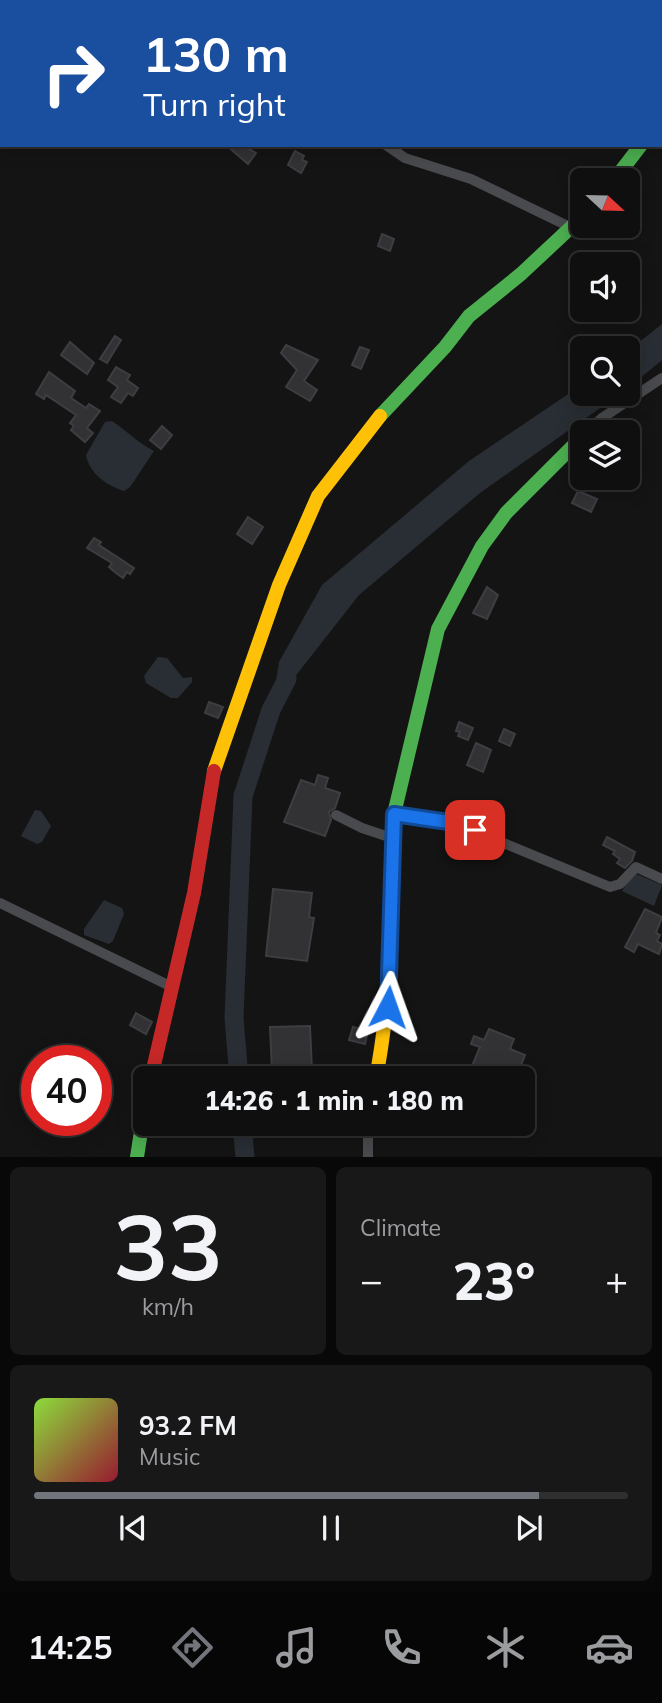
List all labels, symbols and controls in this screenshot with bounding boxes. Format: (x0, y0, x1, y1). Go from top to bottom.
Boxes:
text: 130 m (143, 23, 289, 84)
icon: right (28, 28, 119, 119)
text: Turn right (143, 84, 286, 124)
north arrow (570, 168, 640, 238)
map controls (570, 168, 640, 490)
button: sound (570, 252, 640, 322)
button: search (570, 336, 640, 406)
button: layers (570, 420, 640, 490)
pin (445, 800, 505, 860)
icon: arrive (456, 811, 494, 849)
position arrow (351, 970, 425, 1044)
speed limit sign: 40 (21, 1045, 112, 1136)
text: 14:26 · 1 min · 180 m (204, 1084, 464, 1117)
text: 33 (113, 1189, 223, 1303)
text: Climate (360, 1213, 441, 1242)
text: 23° (453, 1248, 535, 1313)
text: − (360, 1256, 383, 1304)
text: + (605, 1256, 628, 1304)
text: km/h (142, 1292, 194, 1321)
text: 93.2 FM (139, 1409, 237, 1442)
text: Music (139, 1442, 200, 1471)
icon: previous (114, 1509, 152, 1547)
icon: pause (312, 1509, 350, 1547)
icon: next (510, 1509, 548, 1547)
icon: directions (168, 1623, 217, 1672)
icon: music (272, 1623, 321, 1672)
icon: phone (377, 1623, 426, 1672)
icon: climate (481, 1623, 530, 1672)
icon: car (585, 1623, 634, 1672)
text: 14:25 (28, 1627, 112, 1667)

